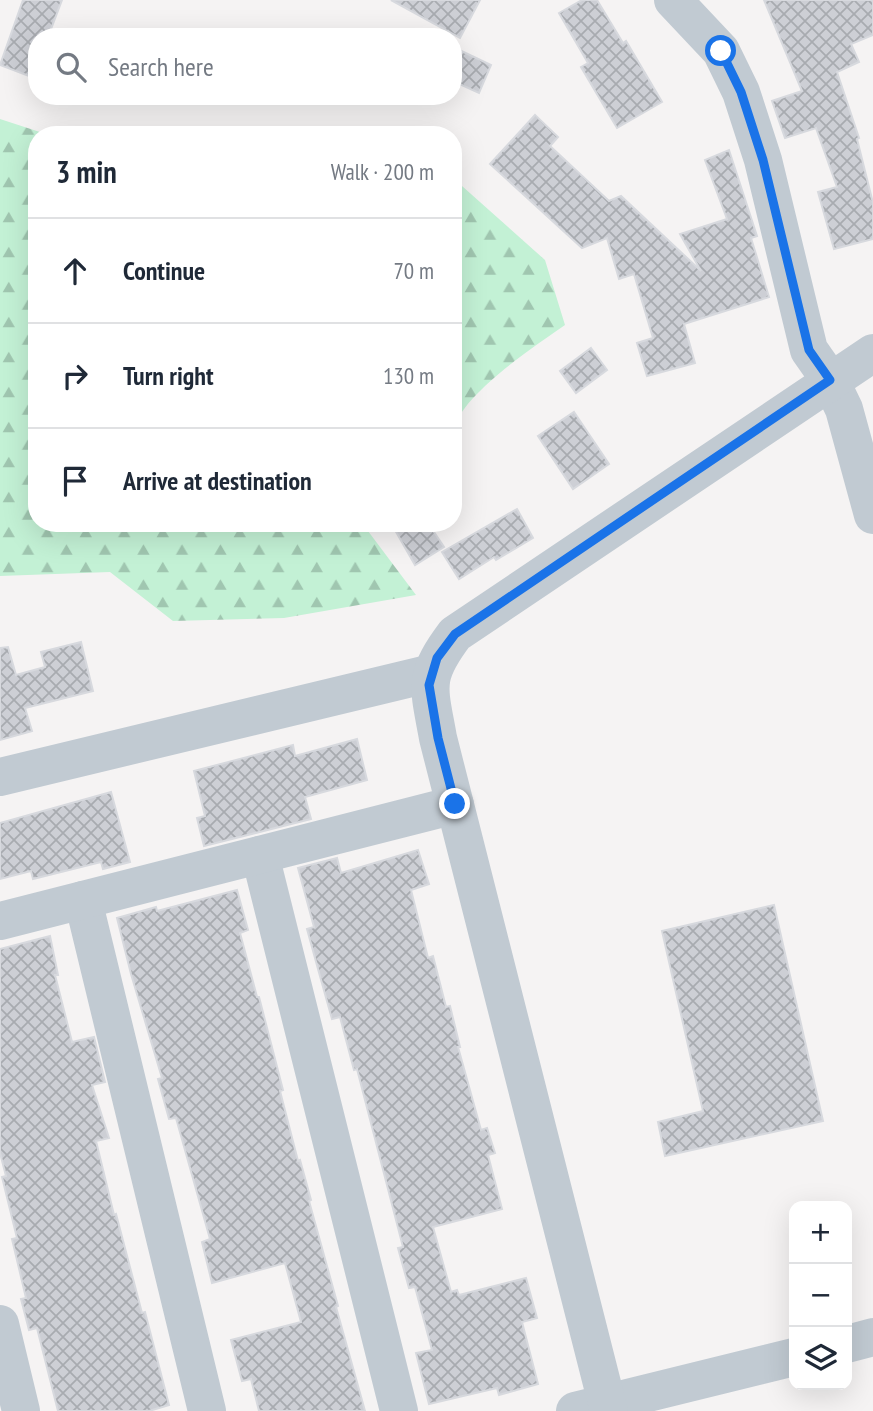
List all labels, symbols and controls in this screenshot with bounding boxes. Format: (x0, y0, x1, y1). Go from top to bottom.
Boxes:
search box (28, 28, 462, 105)
route start (705, 35, 736, 66)
icon: search (52, 48, 90, 86)
text: Search here (108, 50, 214, 83)
text: 3 min (56, 152, 117, 191)
text: Walk · 200 m (331, 157, 434, 186)
icon: ahead (56, 252, 94, 290)
text: Continue (123, 254, 205, 287)
text: 70 m (393, 256, 434, 285)
icon: right (56, 357, 94, 395)
text: Turn right (123, 359, 214, 392)
text: 130 m (383, 361, 434, 390)
icon: arrive (56, 462, 94, 500)
text: Arrive at destination (123, 464, 312, 497)
route end (439, 788, 470, 819)
map controls (789, 1201, 852, 1390)
button: + (789, 1201, 852, 1264)
button: − (789, 1264, 852, 1327)
button: layers (789, 1327, 852, 1390)

